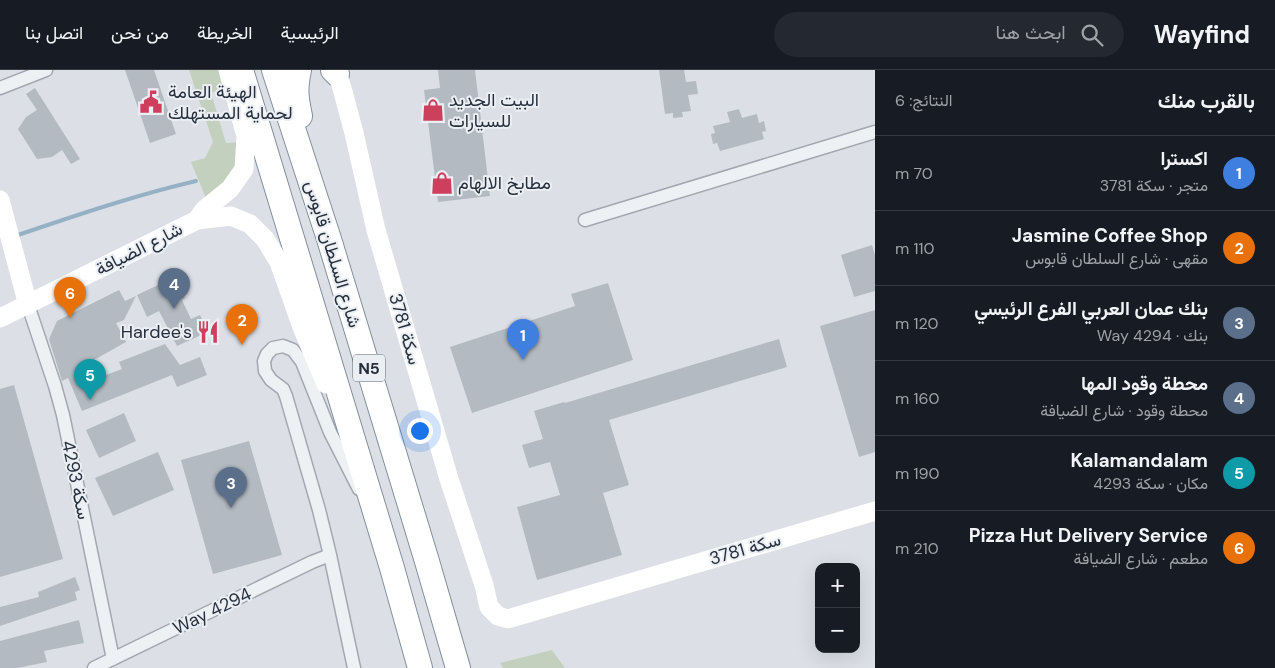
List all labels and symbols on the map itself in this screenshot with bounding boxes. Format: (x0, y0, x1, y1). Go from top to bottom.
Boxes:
place label: الهيئة العامة لحماية المستهلك (168, 80, 293, 125)
place label: البيت الجديد للسيارات (449, 88, 539, 133)
public building icon: الهيئة العامة لحماية المستهلك (138, 89, 164, 115)
shop icon: البيت الجديد للسيارات (420, 97, 446, 123)
shop icon: مطابخ الالهام (429, 170, 455, 196)
place label: مطابخ الالهام (458, 171, 551, 195)
street label: شارع السلطان قابوس (299, 178, 367, 330)
street label: شارع الضيافة (91, 217, 187, 281)
pin: 4 (158, 268, 190, 309)
pin: 6 (54, 277, 86, 318)
street label: سكة 3781 (383, 290, 427, 368)
pin: 2 (226, 304, 258, 345)
restaurant icon: Hardee's (195, 319, 221, 345)
pin: 1 (507, 319, 539, 360)
place label: Hardee's (121, 320, 192, 344)
road number: N5 (353, 354, 385, 382)
pin: 5 (74, 359, 106, 400)
your location (407, 418, 433, 444)
street label: سكة 4293 (56, 438, 96, 522)
pin: 3 (215, 467, 247, 508)
street label: سكة 3781 (706, 527, 784, 571)
street label: Way 4294 (169, 582, 255, 640)

